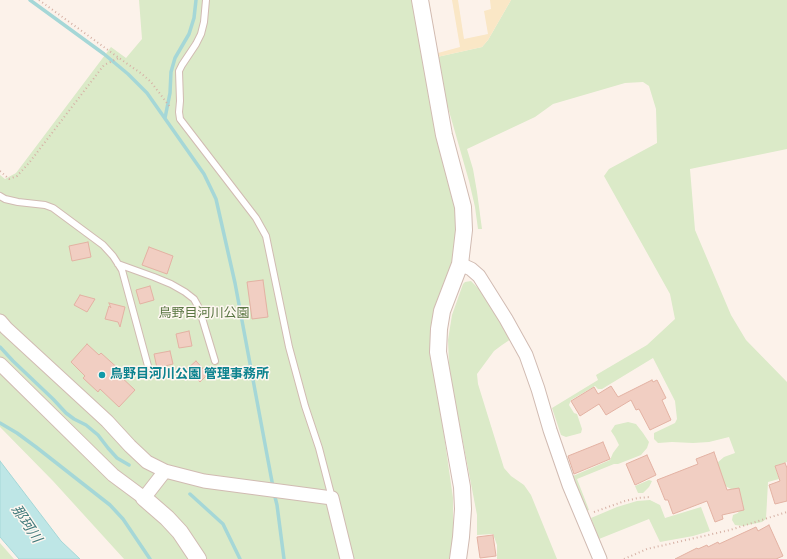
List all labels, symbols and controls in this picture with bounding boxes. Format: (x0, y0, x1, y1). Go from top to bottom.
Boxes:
park label: 鳥野目河川公園 (159, 306, 249, 322)
place label: 鳥野目河川公園 管理事務所 (110, 367, 269, 383)
marker: 鳥野目河川公園 管理事務所 (97, 370, 107, 380)
water label: 那珂川 (7, 502, 45, 546)

